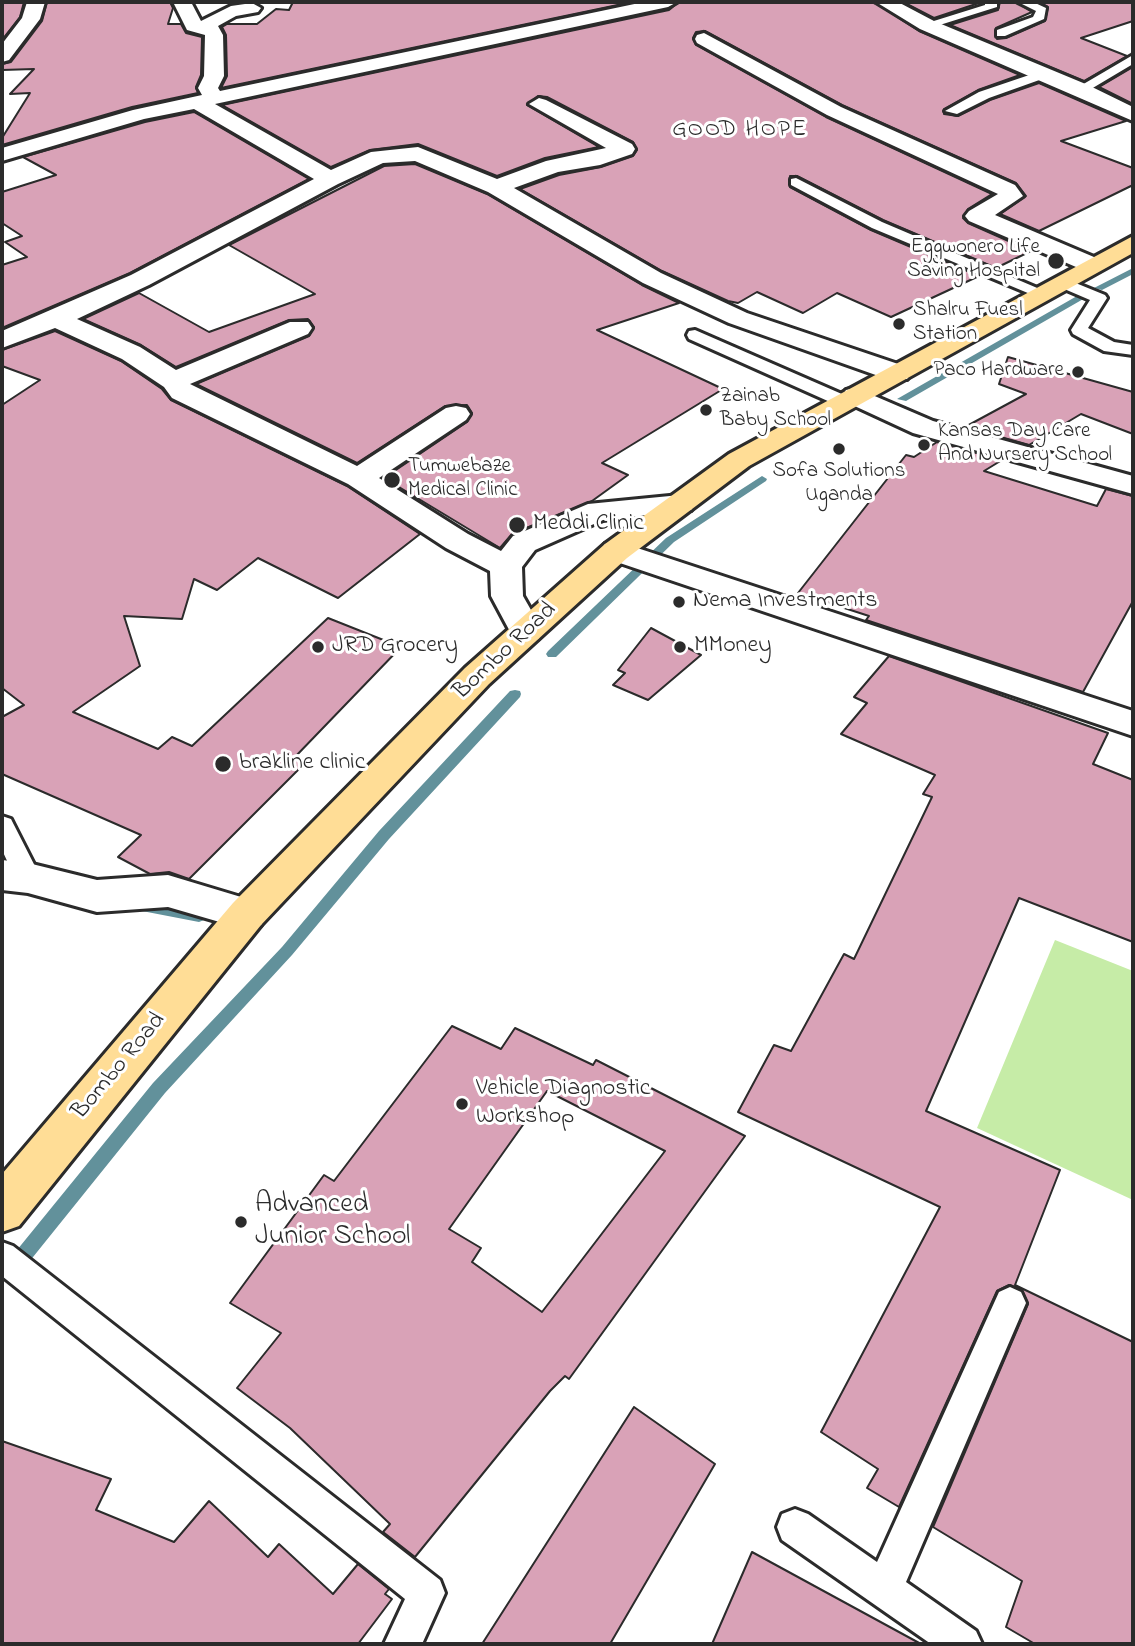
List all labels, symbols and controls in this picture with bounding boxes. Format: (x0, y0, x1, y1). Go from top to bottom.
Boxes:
district label: GOOD HOPE (673, 117, 807, 145)
place label: Eggwonero Life Saving Hospital (907, 236, 1040, 286)
marker: Eggwonero Life Saving Hospital (1046, 251, 1066, 271)
place label: Shalru Fuesl Station (913, 299, 1023, 349)
marker: Shalru Fuesl Station (891, 316, 907, 332)
place label: Paco Hardware (933, 359, 1064, 385)
marker: Paco Hardware (1070, 364, 1086, 380)
place label: Zainab Baby School (720, 385, 831, 435)
marker: Zainab Baby School (698, 402, 714, 418)
place label: Kansas Day Care And Nursery School (938, 420, 1112, 470)
marker: Kansas Day Care And Nursery School (916, 437, 932, 453)
marker: Sofa Solutions Uganda (831, 441, 847, 457)
place label: Tumwebaze Medical Clinic (408, 455, 517, 505)
place label: Sofa Solutions Uganda (773, 460, 905, 510)
marker: Tumwebaze Medical Clinic (382, 470, 402, 490)
place label: Meddi Clinic (533, 511, 644, 539)
marker: Meddi Clinic (507, 515, 527, 535)
place label: Nema Investments (693, 588, 878, 616)
marker: Nema Investments (671, 594, 687, 610)
street label: Bombo Road (448, 597, 564, 707)
place label: JRD Grocery (332, 633, 458, 661)
place label: MMoney (694, 633, 772, 661)
marker: JRD Grocery (310, 639, 326, 655)
marker: MMoney (672, 639, 688, 655)
place label: brakline clinic (239, 750, 365, 778)
marker: brakline clinic (213, 754, 233, 774)
street label: Bombo Road (67, 1008, 173, 1126)
place label: Vehicle Diagnostic Workshop (476, 1076, 650, 1132)
marker: Vehicle Diagnostic Workshop (454, 1096, 470, 1112)
place label: Advanced Junior School (255, 1189, 410, 1255)
marker: Advanced Junior School (233, 1214, 249, 1230)

